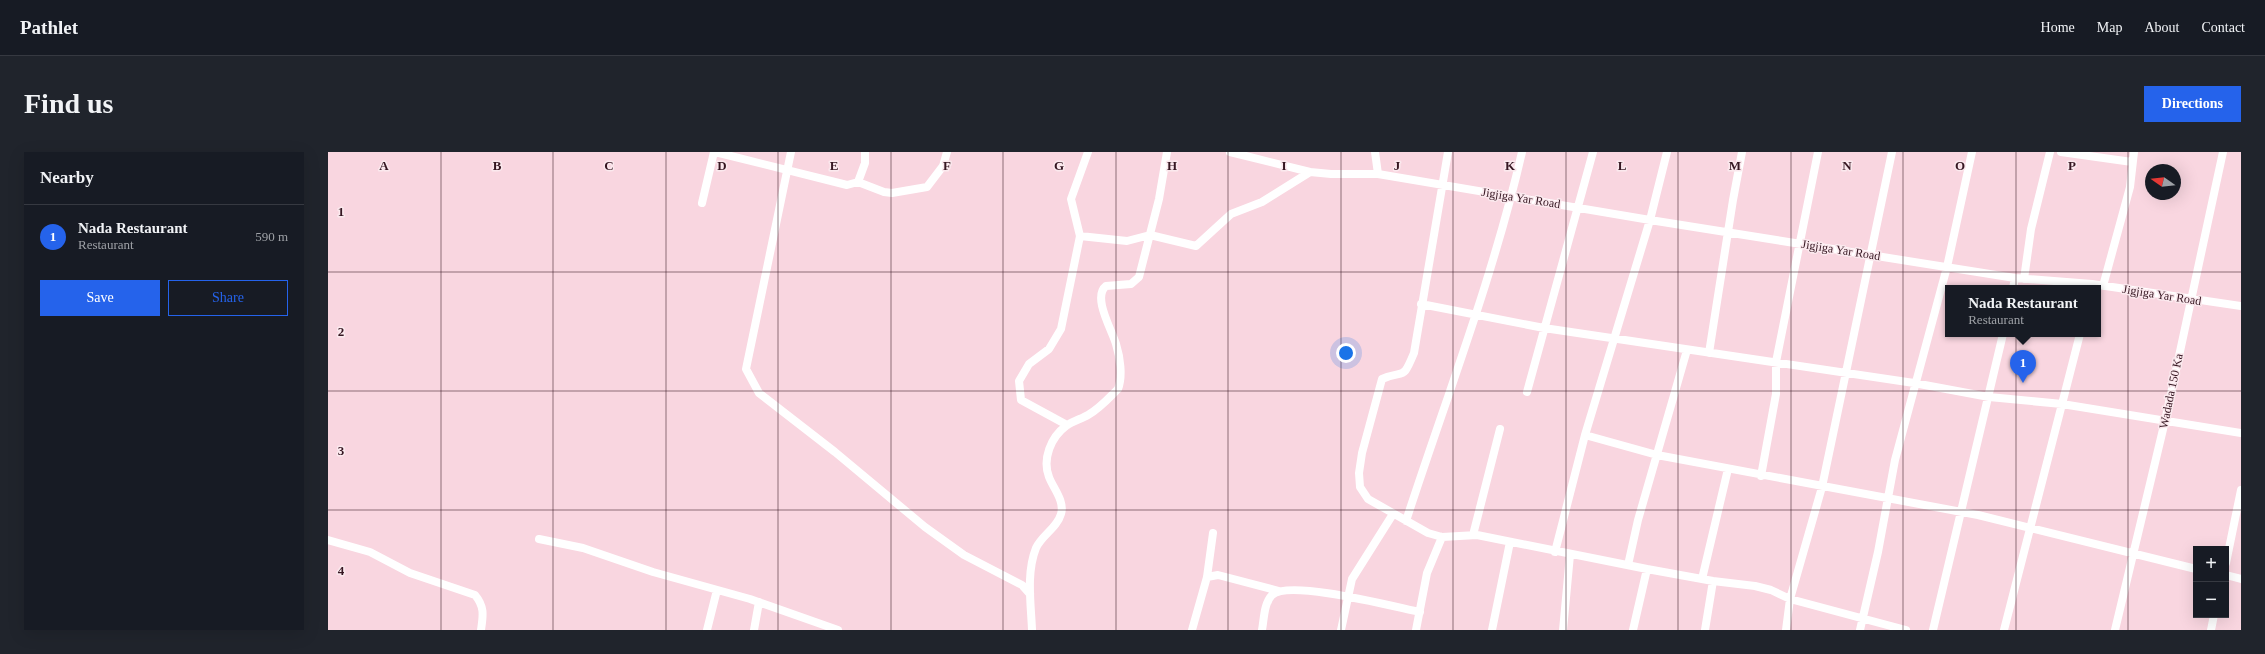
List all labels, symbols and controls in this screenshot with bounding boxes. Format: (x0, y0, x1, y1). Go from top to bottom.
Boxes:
text: Pathlet (20, 17, 78, 38)
text: Home (2041, 20, 2075, 35)
text: Map (2097, 20, 2122, 35)
text: About (2144, 20, 2179, 35)
text: Contact (2201, 20, 2245, 35)
button: Directions (2144, 86, 2241, 122)
text: Find us (24, 88, 114, 119)
text: A (379, 158, 389, 173)
text: B (493, 158, 502, 173)
text: C (604, 158, 614, 173)
text: D (717, 158, 727, 173)
text: E (830, 158, 838, 173)
text: F (943, 158, 951, 173)
text: G (1054, 158, 1064, 173)
text: H (1167, 158, 1177, 173)
text: I (1281, 158, 1287, 173)
text: J (1394, 158, 1401, 173)
text: K (1505, 158, 1516, 173)
text: L (1618, 158, 1627, 173)
text: M (1729, 158, 1741, 173)
text: N (1842, 158, 1852, 173)
text: O (1955, 158, 1965, 173)
text: P (2068, 158, 2076, 173)
north arrow (2145, 164, 2181, 200)
text: Nearby (40, 168, 94, 187)
street label: Jigjiga Yar Road (1481, 185, 1561, 211)
text: 1 (338, 204, 344, 219)
text: Nada Restaurant (78, 220, 188, 236)
text: 1 (50, 229, 56, 244)
text: 590 m (255, 229, 288, 244)
text: Restaurant (78, 237, 134, 252)
street label: Jigjiga Yar Road (1801, 237, 1881, 263)
button: Save (40, 280, 160, 316)
button: Share (168, 280, 288, 316)
street label: Jigjiga Yar Road (2122, 282, 2202, 308)
popup (1945, 285, 2101, 337)
text: Nada Restaurant (1968, 295, 2078, 311)
text: Restaurant (1968, 312, 2024, 327)
text: 2 (338, 324, 344, 339)
your location (1336, 343, 1356, 363)
pin: 1 (2010, 350, 2036, 383)
street label: Wadada 150 Ka (2156, 352, 2186, 430)
text: 3 (338, 443, 345, 458)
map controls (2193, 546, 2229, 618)
button: + (2193, 546, 2229, 582)
text: 4 (338, 563, 345, 578)
button: − (2193, 582, 2229, 618)

